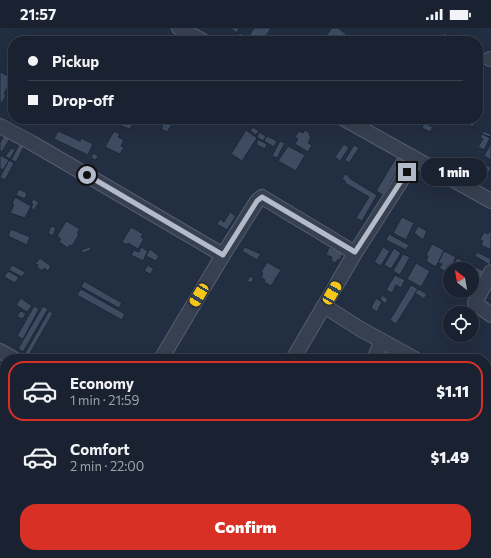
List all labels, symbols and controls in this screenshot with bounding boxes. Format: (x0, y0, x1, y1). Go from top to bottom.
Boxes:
text: 21:57 (20, 5, 56, 23)
text: Pickup (52, 52, 99, 70)
text: Drop-off (52, 91, 114, 109)
callout: 1 min (421, 158, 487, 186)
route end (398, 163, 416, 181)
text: 1 min (438, 164, 470, 180)
route start (78, 166, 96, 184)
north arrow (443, 262, 479, 298)
map controls (443, 262, 479, 342)
car (321, 280, 343, 306)
car (188, 282, 210, 308)
button: locate (443, 306, 479, 342)
icon: car (22, 373, 58, 409)
text: Economy (70, 374, 134, 392)
text: $1.11 (436, 382, 469, 400)
text: 1 min · 21:59 (70, 392, 139, 408)
icon: car (22, 439, 58, 475)
text: Comfort (70, 440, 130, 458)
text: $1.49 (430, 448, 469, 466)
text: 2 min · 22:00 (70, 458, 144, 474)
button: Confirm (20, 504, 471, 550)

